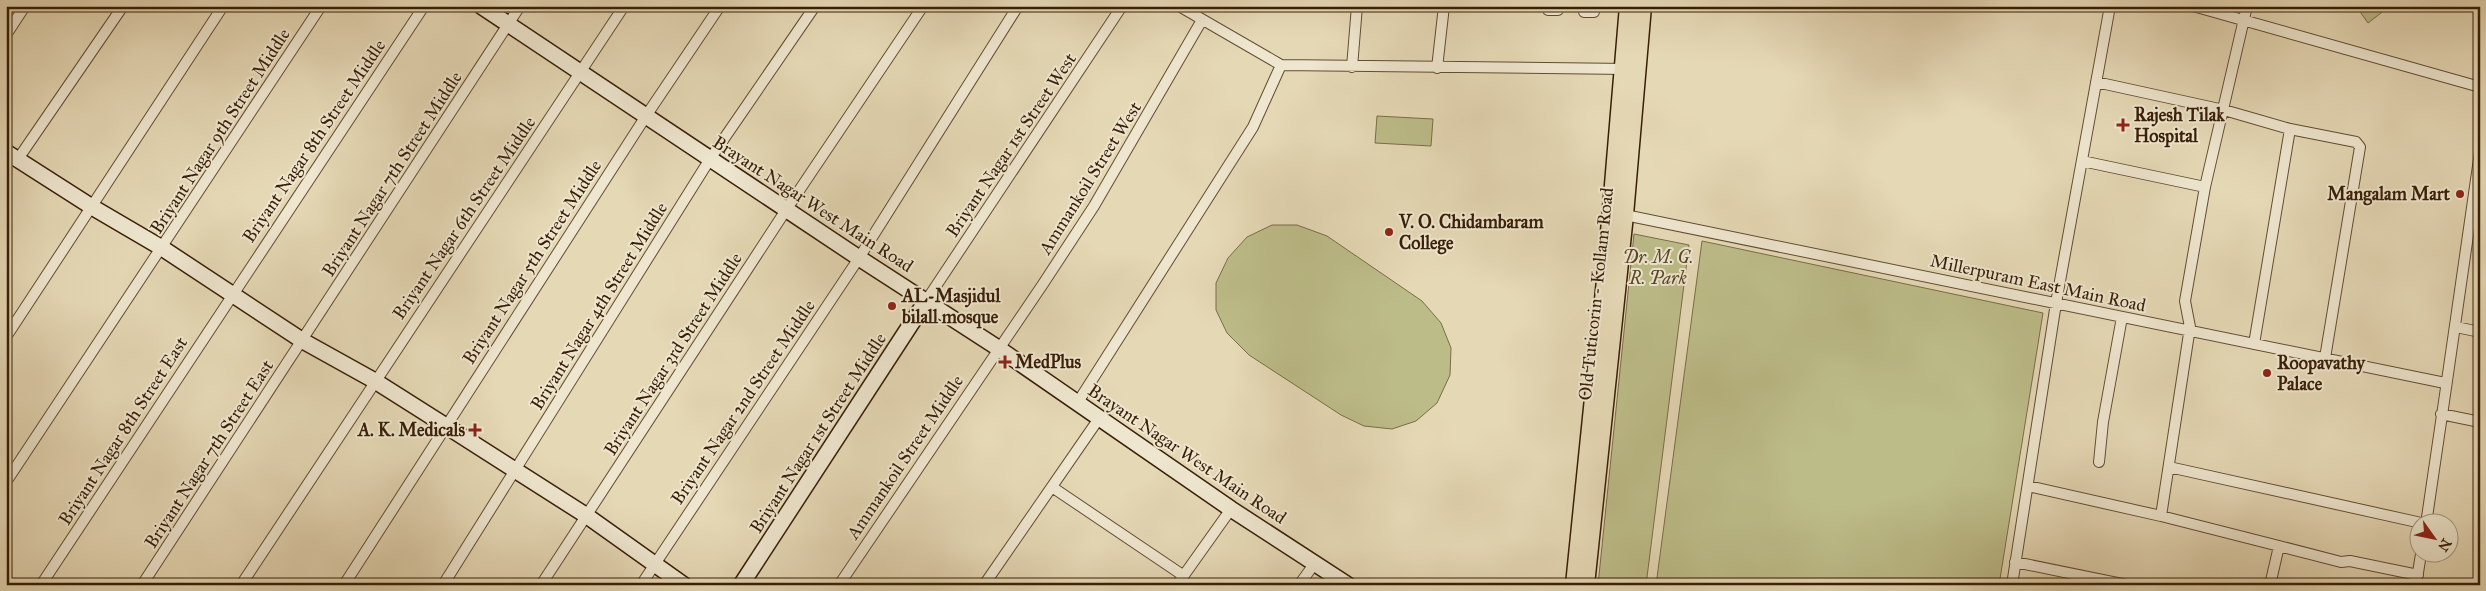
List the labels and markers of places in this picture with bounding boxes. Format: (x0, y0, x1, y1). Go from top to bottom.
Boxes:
place label: Rajesh Tilak Hospital (2134, 104, 2225, 148)
marker: Rajesh Tilak Hospital (2116, 118, 2130, 132)
place label: Mangalam Mart (2327, 183, 2451, 206)
marker: Mangalam Mart (2454, 188, 2466, 200)
place label: V. O. Chidambaram College (1398, 211, 1544, 255)
marker: V. O. Chidambaram College (1383, 226, 1395, 238)
place label: AL-Masjidul bilall mosque (901, 285, 1001, 329)
marker: AL-Masjidul bilall mosque (886, 300, 898, 312)
place label: MedPlus (1015, 351, 1082, 373)
place label: Roopavathy Palace (2277, 352, 2367, 395)
marker: MedPlus (999, 356, 1011, 368)
marker: Roopavathy Palace (2261, 367, 2273, 379)
place label: A. K. Medicals (357, 419, 465, 441)
marker: A. K. Medicals (469, 424, 481, 436)

